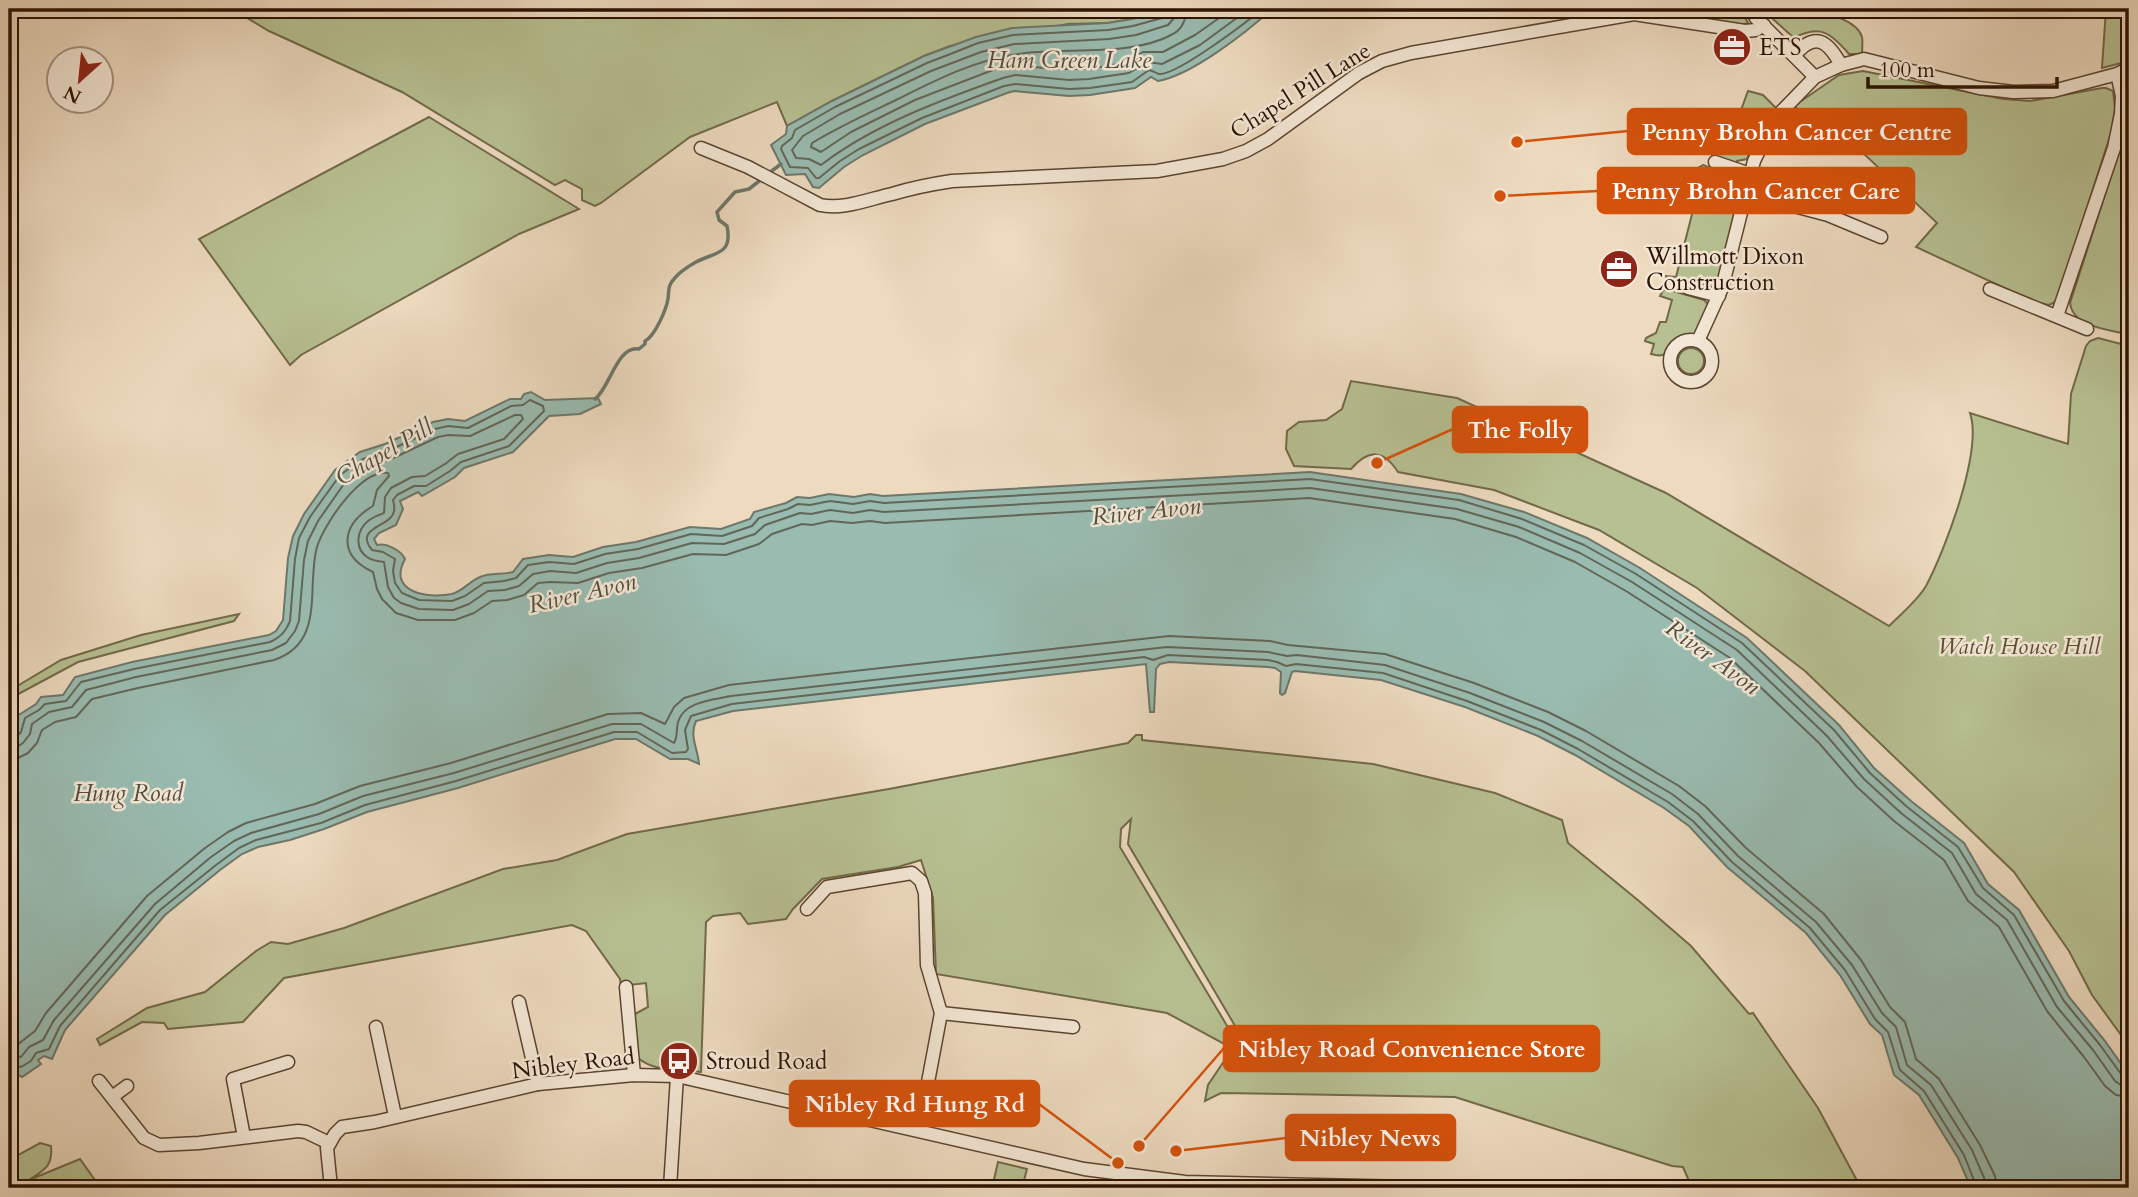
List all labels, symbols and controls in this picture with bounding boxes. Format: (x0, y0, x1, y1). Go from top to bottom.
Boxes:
office icon: ETS (1711, 26, 1753, 68)
place label: ETS (1759, 32, 1802, 63)
street label: Chapel Pill Lane (1224, 35, 1376, 146)
water label: Ham Green Lake (987, 44, 1152, 77)
north arrow (46, 46, 116, 116)
scale bar (1868, 46, 2058, 90)
text: 100 m (1879, 56, 1935, 85)
text: N (59, 79, 86, 110)
callout: Penny Brohn Cancer Centre (1628, 109, 1966, 154)
text: Penny Brohn Cancer Centre (1642, 116, 1952, 149)
callout: Penny Brohn Cancer Care (1598, 168, 1914, 213)
text: Penny Brohn Cancer Care (1612, 175, 1900, 208)
place label: Willmott Dixon Construction (1645, 241, 1804, 298)
office icon: Willmott Dixon Construction (1598, 248, 1640, 290)
callout: The Folly (1453, 407, 1587, 452)
water label: Chapel Pill (329, 410, 440, 494)
text: The Folly (1467, 414, 1573, 447)
water label: River Avon (1090, 489, 1203, 534)
water label: River Avon (525, 565, 639, 622)
water label: River Avon (1659, 612, 1767, 703)
park label: Watch House Hill (1938, 631, 2101, 662)
water label: Hung Road (73, 777, 184, 810)
callout: Nibley Road Convenience Store (1224, 1026, 1599, 1071)
text: Nibley Road Convenience Store (1238, 1033, 1586, 1066)
street label: Nibley Road (510, 1040, 637, 1086)
bus stop icon: Stroud Road (658, 1040, 700, 1082)
place label: Stroud Road (706, 1046, 828, 1077)
callout: Nibley Rd Hung Rd (790, 1081, 1039, 1126)
text: Nibley Rd Hung Rd (805, 1088, 1026, 1121)
callout: Nibley News (1286, 1115, 1455, 1160)
text: Nibley News (1299, 1122, 1441, 1155)

